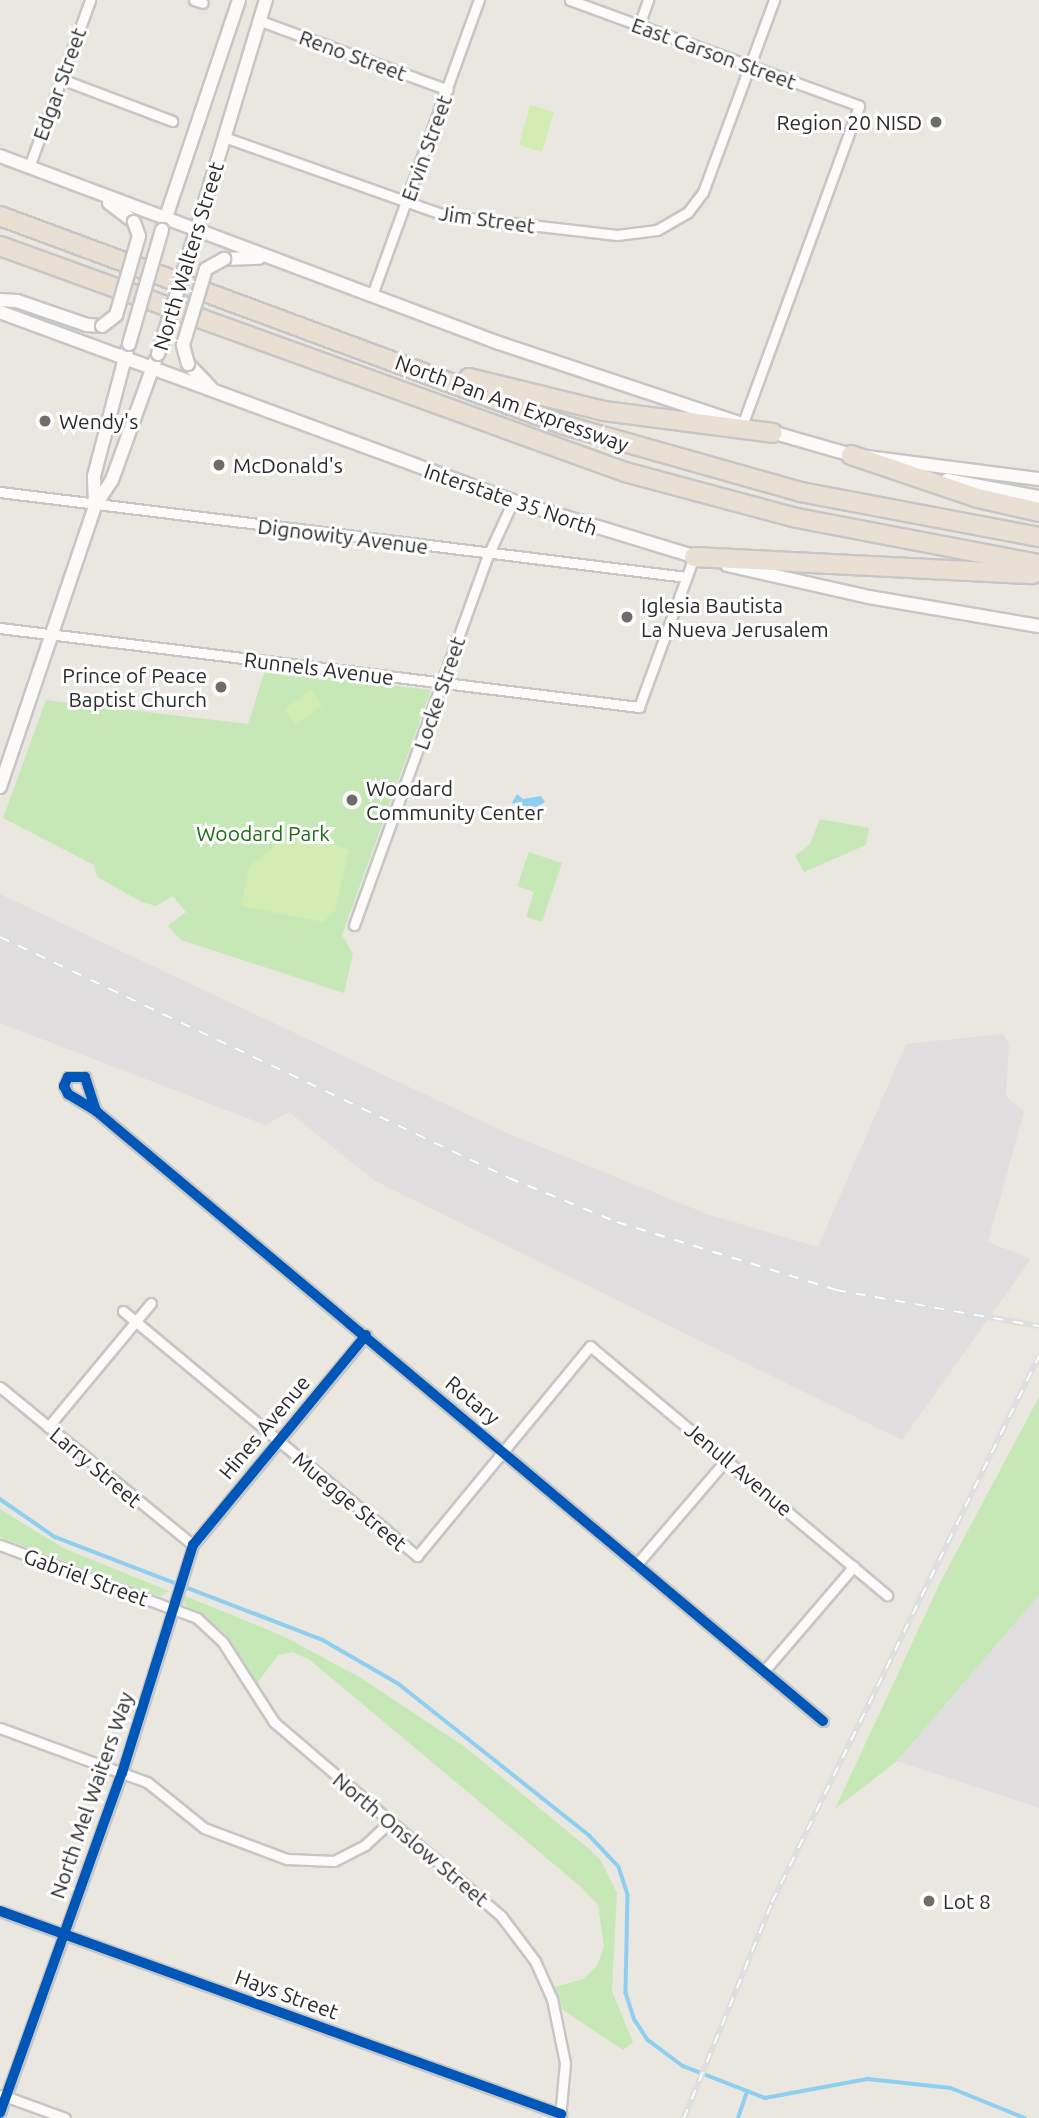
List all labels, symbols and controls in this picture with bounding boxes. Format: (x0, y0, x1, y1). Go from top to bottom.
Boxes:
street label: East Carson Street (628, 12, 800, 94)
street label: Edgar Street (27, 24, 91, 144)
street label: Reno Street (296, 24, 410, 86)
street label: Ervin Street (395, 92, 457, 204)
place label: Region 20 NISD (776, 109, 922, 135)
marker: Region 20 NISD (928, 114, 944, 130)
street label: North Walters Street (147, 159, 229, 353)
street label: Jim Street (437, 200, 537, 238)
street label: North Pan Am Expressway (392, 349, 632, 457)
place label: Wendy's (59, 408, 138, 434)
marker: Wendy's (37, 413, 53, 429)
place label: McDonald's (233, 452, 343, 478)
marker: McDonald's (211, 457, 227, 473)
street label: Interstate 35 North (421, 457, 601, 541)
street label: Dignowity Avenue (256, 513, 430, 559)
place label: Iglesia Bautista La Nueva Jerusalem (641, 592, 829, 642)
marker: Iglesia Bautista La Nueva Jerusalem (619, 609, 635, 625)
street label: Locke Street (408, 633, 470, 753)
street label: Runnels Avenue (243, 646, 395, 690)
place label: Prince of Peace Baptist Church (62, 662, 207, 712)
marker: Prince of Peace Baptist Church (213, 679, 229, 695)
place label: Woodard Community Center (366, 775, 544, 825)
marker: Woodard Community Center (344, 792, 360, 808)
park label: Woodard Park (196, 820, 330, 846)
street label: Hines Avenue (213, 1370, 315, 1484)
street label: Rotary (441, 1370, 505, 1430)
street label: Jenull Avenue (680, 1417, 798, 1521)
street label: Larry Street (45, 1422, 147, 1512)
street label: Muegge Street (288, 1446, 412, 1556)
street label: Gabriel Street (20, 1543, 152, 1611)
street label: North Mel Waiters Way (44, 1688, 138, 1902)
street label: North Onslow Street (328, 1767, 494, 1911)
place label: Lot 8 (943, 1888, 991, 1914)
marker: Lot 8 (921, 1893, 937, 1909)
street label: Hays Street (232, 1964, 342, 2024)

